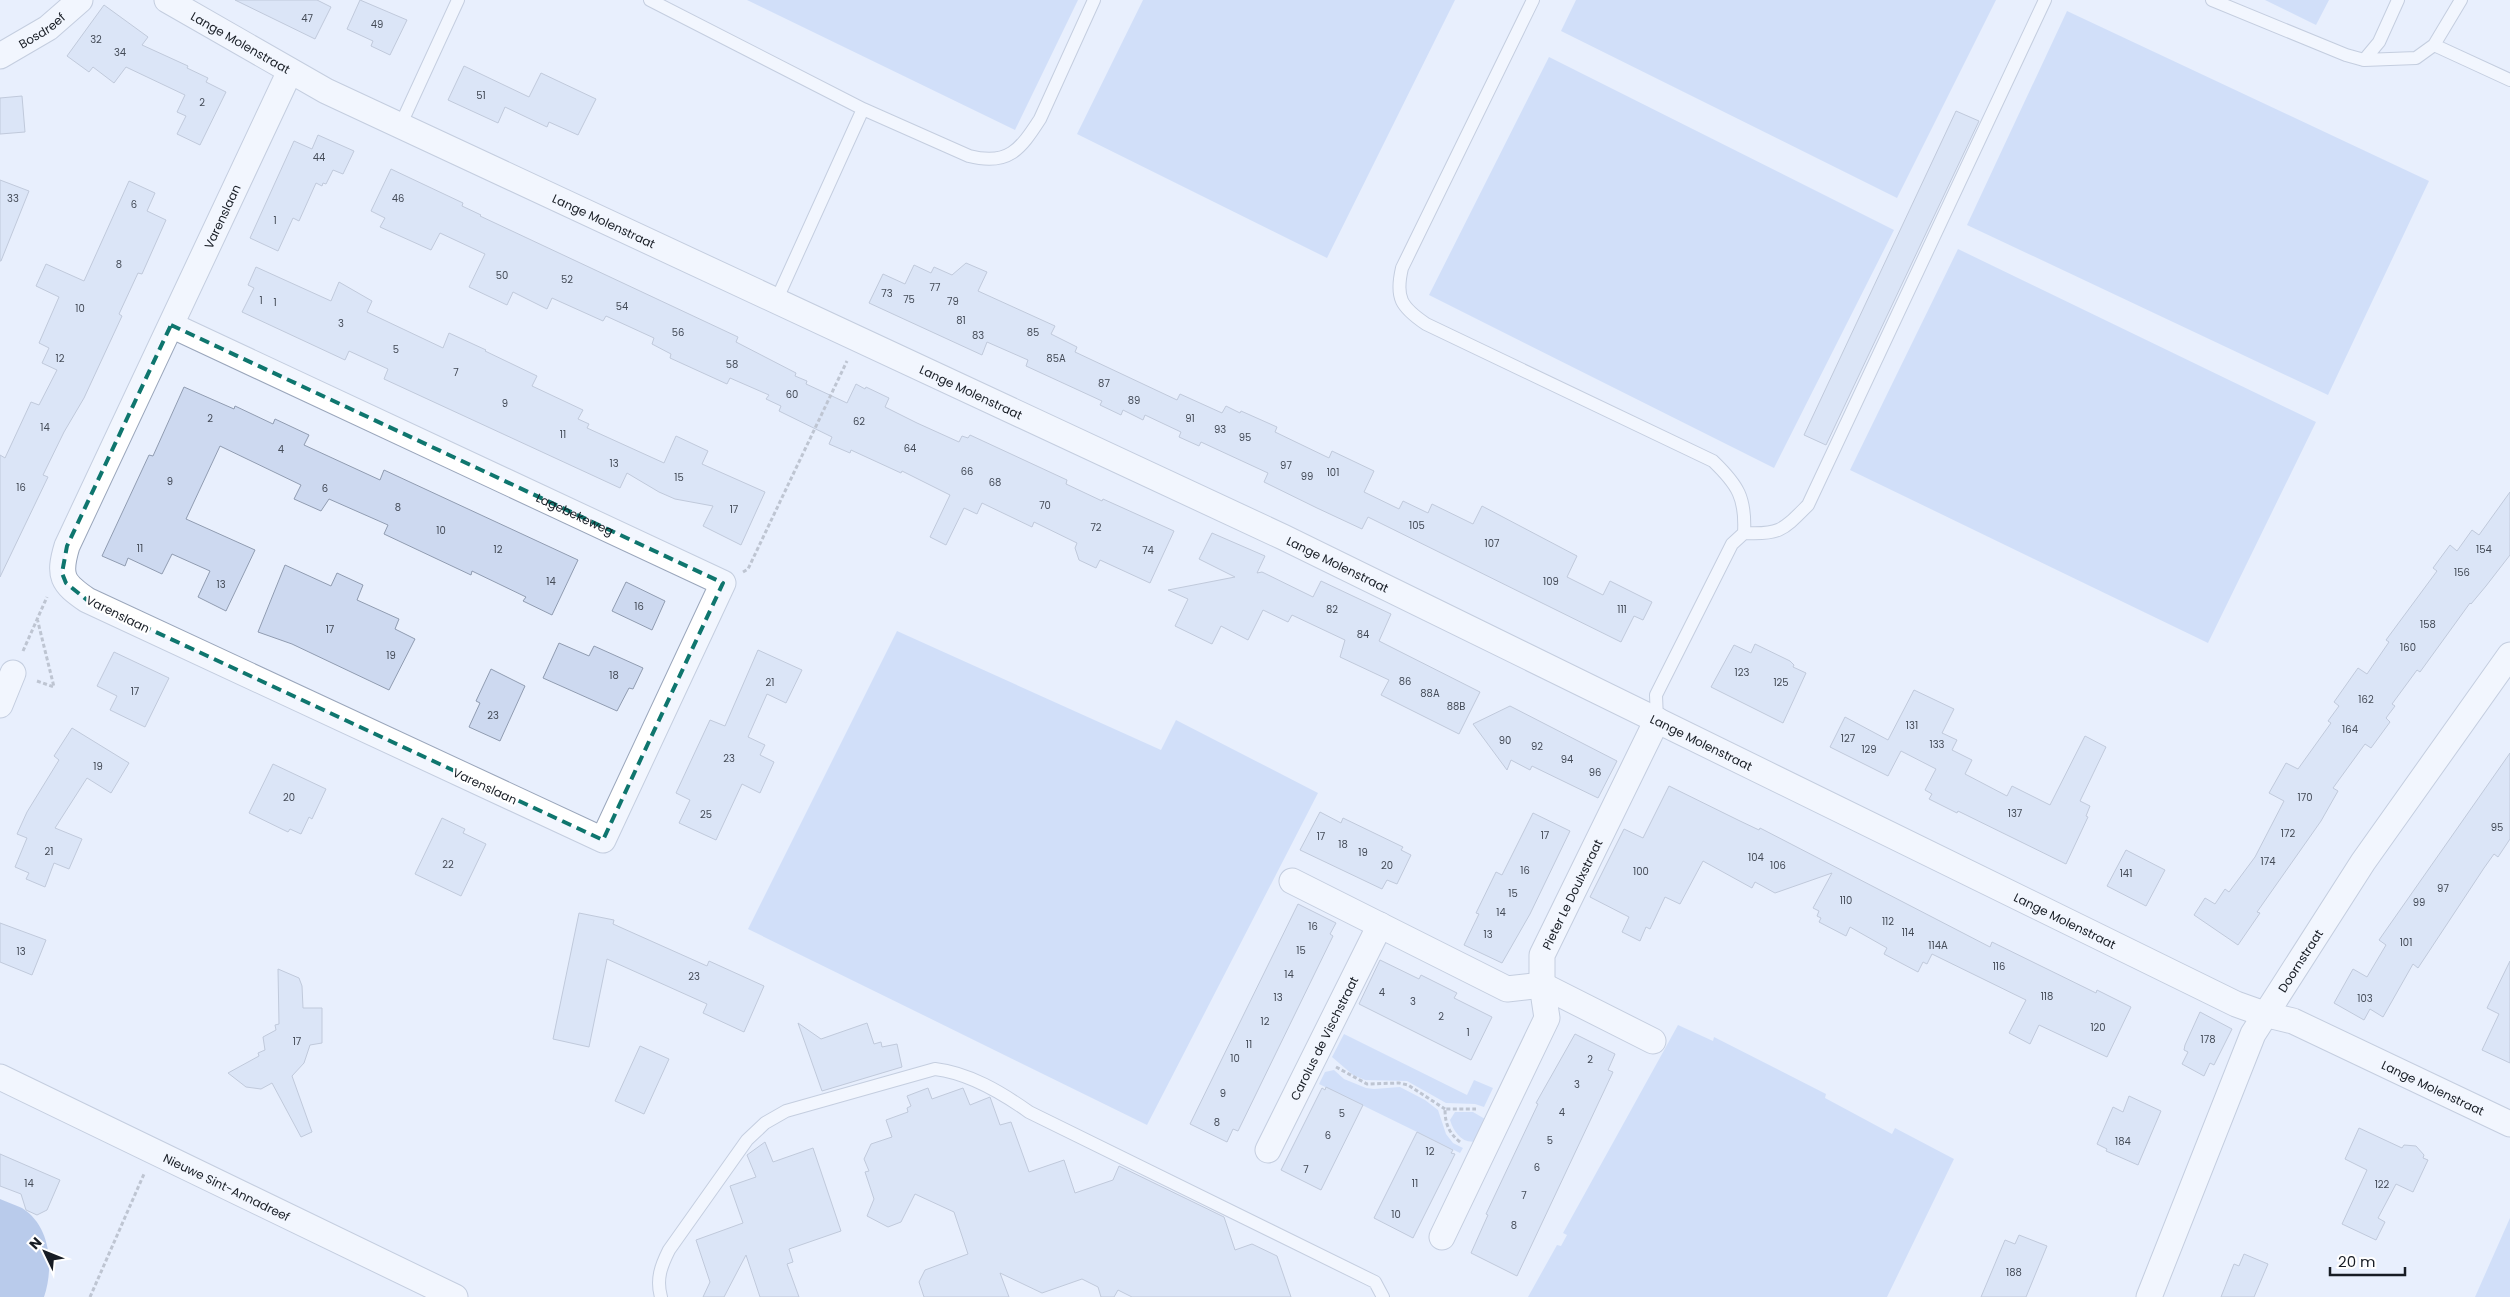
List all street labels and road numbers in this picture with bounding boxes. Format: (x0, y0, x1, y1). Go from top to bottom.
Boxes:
street label: Lange Molenstraat (188, 7, 293, 77)
street label: Bosdreef (15, 9, 69, 52)
street label: Varenslaan (199, 181, 244, 251)
street label: Lange Molenstraat (550, 189, 658, 252)
street label: Lange Molenstraat (917, 360, 1025, 423)
street label: Lagebekeweg (534, 488, 616, 539)
street label: Lange Molenstraat (1284, 532, 1392, 596)
street label: Varenslaan (83, 591, 153, 637)
street label: Lange Molenstraat (1648, 710, 1755, 774)
street label: Varenslaan (450, 764, 520, 808)
street label: Pieter Le Doulxstraat (1538, 836, 1606, 952)
street label: Lange Molenstraat (2011, 888, 2119, 952)
street label: Doornstraat (2273, 926, 2326, 995)
street label: Carolus de Vischstraat (1286, 973, 1362, 1103)
street label: Lange Molenstraat (2379, 1056, 2487, 1119)
street label: Nieuwe Sint-Annadreef (161, 1149, 293, 1225)

